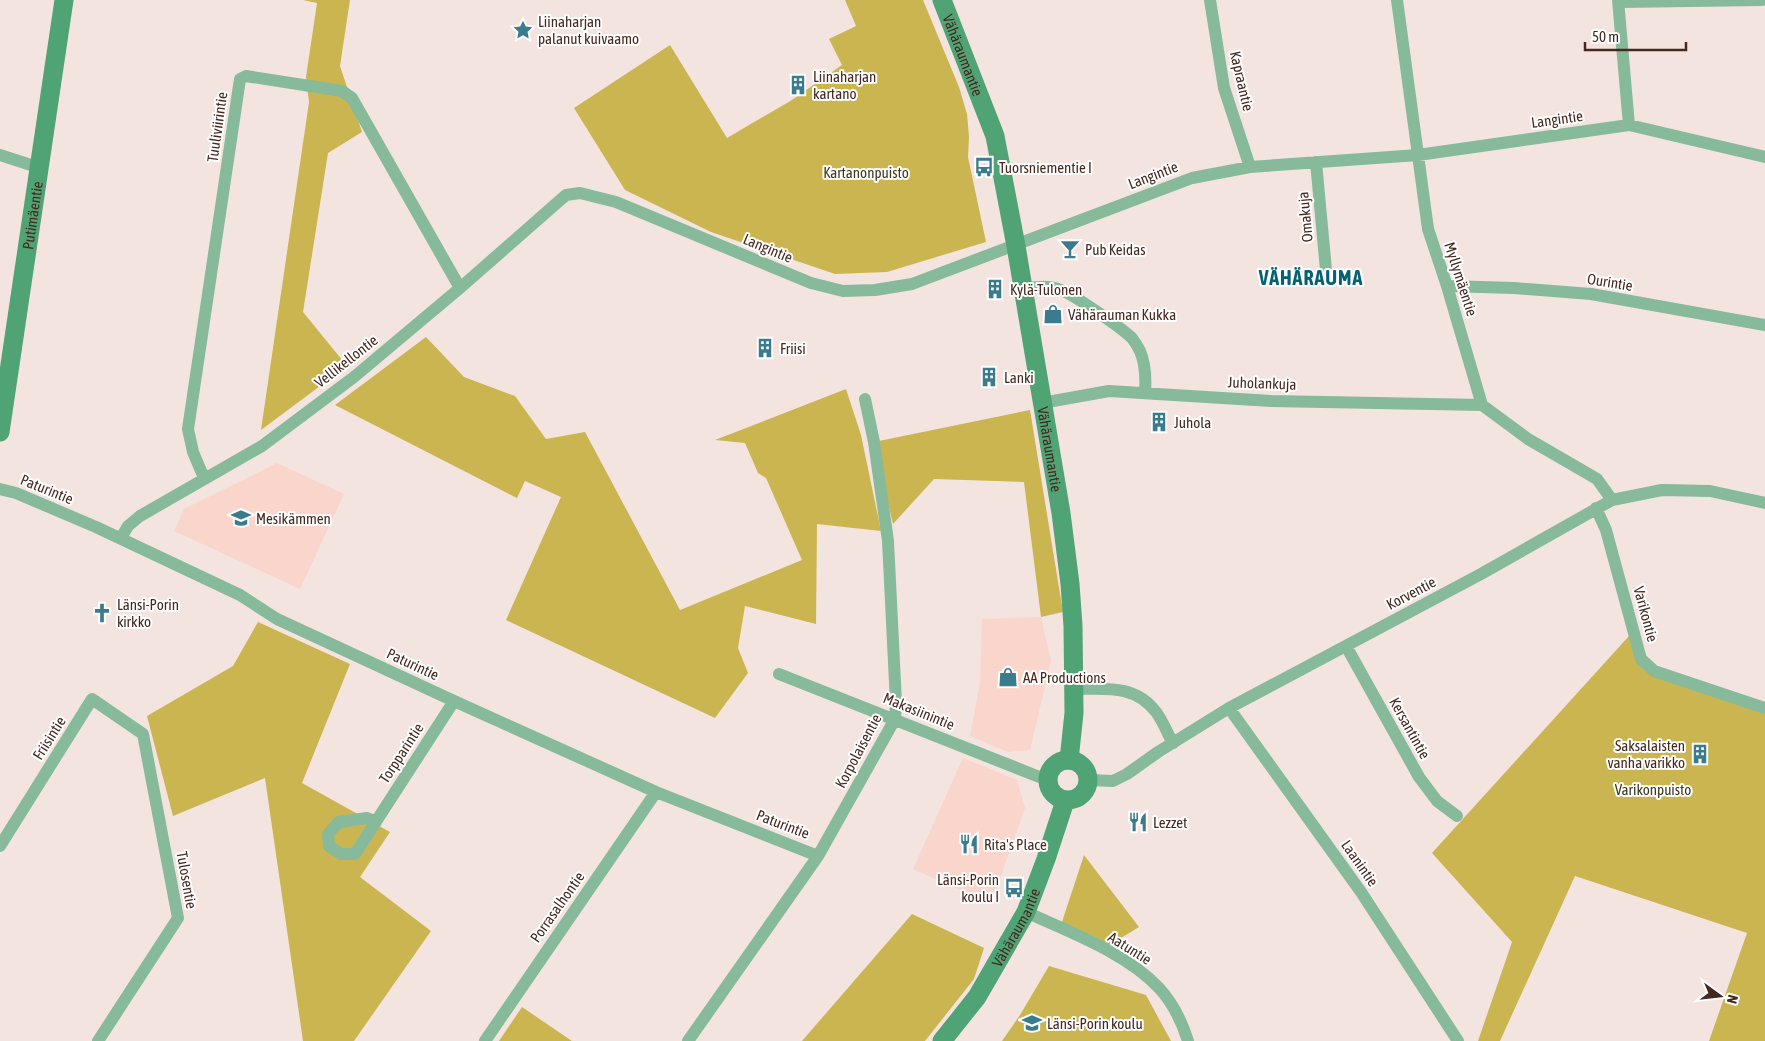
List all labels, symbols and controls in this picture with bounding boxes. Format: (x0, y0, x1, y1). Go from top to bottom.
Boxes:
street label: Vähäraumantie (940, 12, 987, 98)
place label: Liinaharjan palanut kuivaamo (538, 13, 639, 47)
place icon: Liinaharjan palanut kuivaamo (512, 19, 534, 41)
scale bar (1585, 20, 1686, 52)
text: 50 m (1592, 28, 1619, 45)
street label: Kapraantie (1227, 49, 1257, 113)
place label: Liinaharjan kartano (813, 68, 876, 102)
building icon: Liinaharjan kartano (787, 74, 809, 96)
street label: Tuuliviirintie (204, 91, 230, 163)
street label: Langintie (1530, 107, 1584, 131)
bus stop icon: Tuorsniementie I (973, 156, 995, 178)
street label: Langintie (1126, 158, 1180, 192)
place label: Tuorsniementie I (999, 159, 1092, 176)
park label: Kartanonpuisto (823, 164, 909, 181)
street label: Putimäentie (19, 180, 46, 251)
street label: Omakuja (1294, 191, 1316, 243)
street label: Langintie (741, 230, 795, 266)
bar icon: Pub Keidas (1059, 238, 1081, 260)
street label: Myllymäentie (1441, 240, 1481, 318)
place label: Pub Keidas (1085, 241, 1145, 258)
district label: VÄHÄRAUMA (1258, 266, 1363, 289)
street label: Ourintie (1586, 270, 1634, 294)
building icon: Kylä-Tulonen (984, 278, 1006, 300)
place label: Kylä-Tulonen (1010, 281, 1082, 298)
shop icon: Vähärauman Kukka (1042, 303, 1064, 325)
place label: Vähärauman Kukka (1068, 306, 1176, 323)
street label: Vellikellontie (311, 331, 381, 391)
building icon: Friisi (754, 337, 776, 359)
place label: Friisi (780, 340, 806, 357)
building icon: Lanki (978, 366, 1000, 388)
place label: Lanki (1004, 369, 1034, 386)
street label: Juholankuja (1227, 373, 1297, 393)
street label: Vähäraumantie (1035, 405, 1066, 493)
building icon: Juhola (1148, 411, 1170, 433)
place label: Juhola (1174, 414, 1211, 431)
street label: Paturintie (18, 471, 76, 507)
school or university icon: Mesikämmen (230, 507, 252, 529)
place label: Mesikämmen (256, 510, 331, 527)
street label: Korventie (1384, 573, 1439, 613)
street label: Varikontie (1630, 584, 1662, 644)
place label: Länsi-Porin kirkko (117, 596, 179, 630)
church icon: Länsi-Porin kirkko (91, 602, 113, 624)
street label: Paturintie (384, 645, 442, 683)
shop icon: AA Productions (997, 666, 1019, 688)
place label: AA Productions (1023, 669, 1106, 686)
street label: Makasiinintie (881, 689, 957, 733)
street label: Kersantintie (1386, 694, 1434, 762)
street label: Korpolaisentie (831, 711, 885, 791)
street label: Friisintie (29, 713, 69, 763)
street label: Torpparintie (375, 720, 427, 786)
place label: Saksalaisten vanha varikko (1608, 737, 1685, 771)
building icon: Saksalaisten vanha varikko (1689, 743, 1711, 765)
park label: Varikonpuisto (1615, 781, 1691, 798)
street label: Paturintie (754, 806, 812, 842)
restaurant icon: Lezzet (1127, 811, 1149, 833)
place label: Lezzet (1153, 814, 1187, 831)
restaurant icon: Rita's Place (958, 833, 980, 855)
place label: Rita's Place (984, 836, 1047, 853)
street label: Laanintie (1338, 837, 1382, 889)
street label: Tulosentie (174, 850, 200, 910)
street label: Porrasalhontie (526, 868, 588, 946)
place label: Länsi-Porin koulu I (937, 871, 999, 905)
bus stop icon: Länsi-Porin koulu I (1003, 877, 1025, 899)
street label: Vähäraumantie (988, 886, 1043, 969)
street label: Aatuntie (1105, 928, 1155, 968)
north arrow (1695, 971, 1745, 1021)
text: N (1724, 993, 1741, 1005)
school or university icon: Länsi-Porin koulu (1021, 1012, 1043, 1034)
place label: Länsi-Porin koulu (1047, 1015, 1143, 1032)

